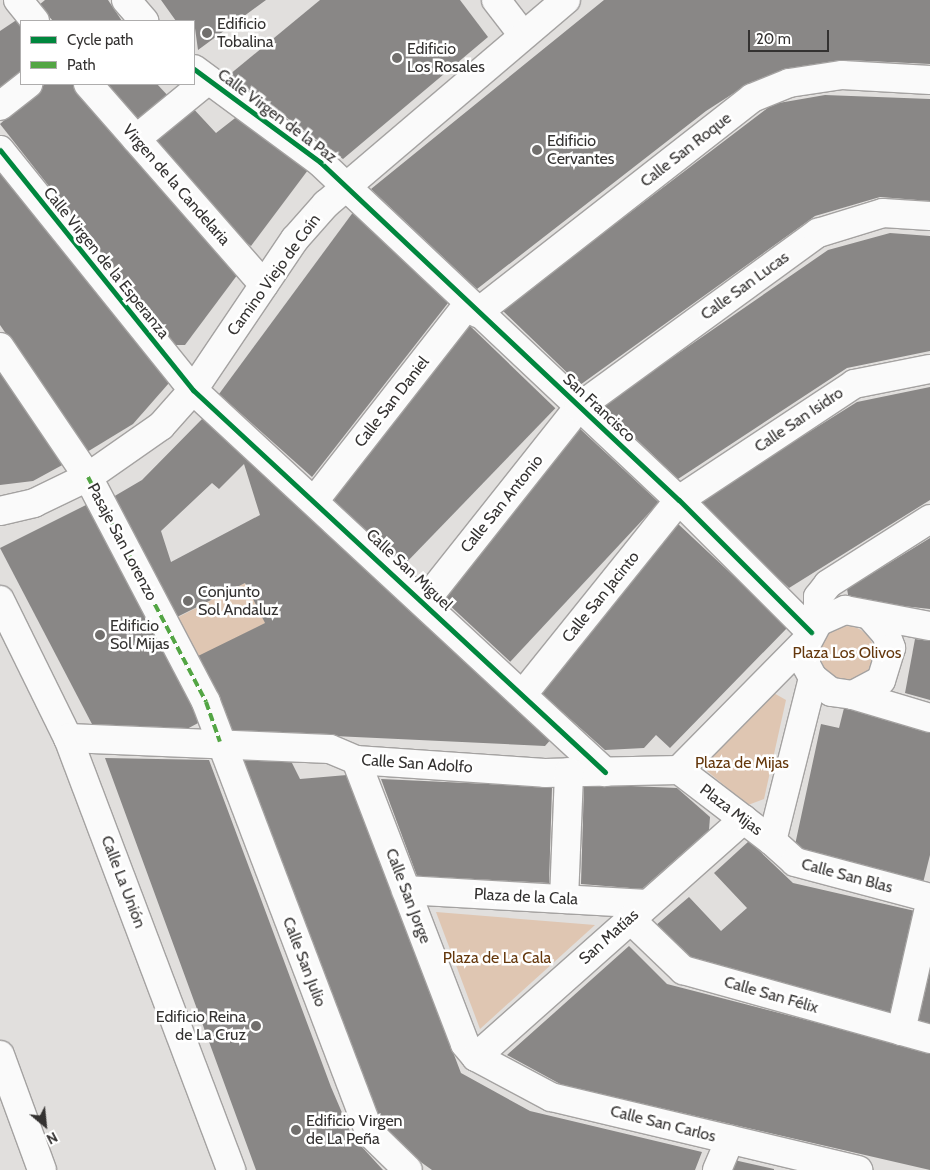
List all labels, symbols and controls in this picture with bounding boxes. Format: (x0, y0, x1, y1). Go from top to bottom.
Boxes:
place label: Edificio Tobalina (217, 14, 273, 52)
legend (20, 20, 195, 85)
scale bar (750, 20, 831, 52)
marker: Edificio Tobalina (201, 27, 213, 39)
text: 20 m (756, 30, 791, 48)
text: Cycle path (67, 31, 133, 49)
place label: Edificio Los Rosales (407, 39, 485, 77)
marker: Edificio Los Rosales (391, 52, 403, 64)
text: Path (67, 56, 96, 74)
street label: Calle Virgen de la Paz (214, 65, 340, 167)
street label: Calle San Roque (637, 109, 735, 191)
street label: Virgen de la Candelaria (118, 120, 234, 250)
place label: Edificio Cervantes (547, 131, 614, 169)
marker: Edificio Cervantes (531, 144, 543, 156)
street label: Calle Virgen de la Esperanza (39, 183, 173, 343)
street label: Camino Viejo de Coín (223, 210, 325, 340)
street label: Calle San Lucas (697, 248, 793, 324)
street label: Calle San Daniel (351, 353, 433, 451)
street label: San Francisco (559, 370, 639, 446)
street label: Calle San Isidro (751, 383, 847, 457)
street label: Calle San Antonio (457, 451, 547, 557)
street label: Pasaje San Lorenzo (83, 480, 161, 604)
street label: Calle San Miguel (362, 525, 456, 615)
street label: Calle San Jacinto (558, 548, 644, 646)
place label: Conjunto Sol Andaluz (198, 582, 279, 620)
marker: Conjunto Sol Andaluz (182, 595, 194, 607)
place label: Edificio Sol Mijas (110, 616, 169, 654)
marker: Edificio Sol Mijas (94, 629, 106, 641)
park label: Plaza Los Olivos (793, 643, 901, 663)
street label: Calle San Adolfo (361, 751, 473, 777)
park label: Plaza de Mijas (695, 753, 789, 773)
street label: Plaza Mijas (696, 780, 766, 840)
street label: Calle La Unión (97, 833, 149, 931)
street label: Calle San Jorge (381, 846, 435, 946)
street label: Calle San Blas (799, 855, 895, 897)
street label: Plaza de la Cala (474, 885, 578, 909)
street label: San Matías (575, 905, 643, 969)
street label: Calle San Julio (278, 914, 330, 1010)
park label: Plaza de La Cala (443, 948, 551, 968)
street label: Calle San Félix (722, 972, 820, 1018)
place label: Edificio Reina de La Cruz (156, 1007, 246, 1045)
marker: Edificio Reina de La Cruz (250, 1020, 262, 1032)
north arrow (20, 1100, 70, 1150)
street label: Calle San Carlos (608, 1102, 718, 1146)
place label: Edificio Virgen de La Peña (306, 1111, 403, 1149)
marker: Edificio Virgen de La Peña (290, 1124, 302, 1136)
text: N (43, 1128, 61, 1149)

